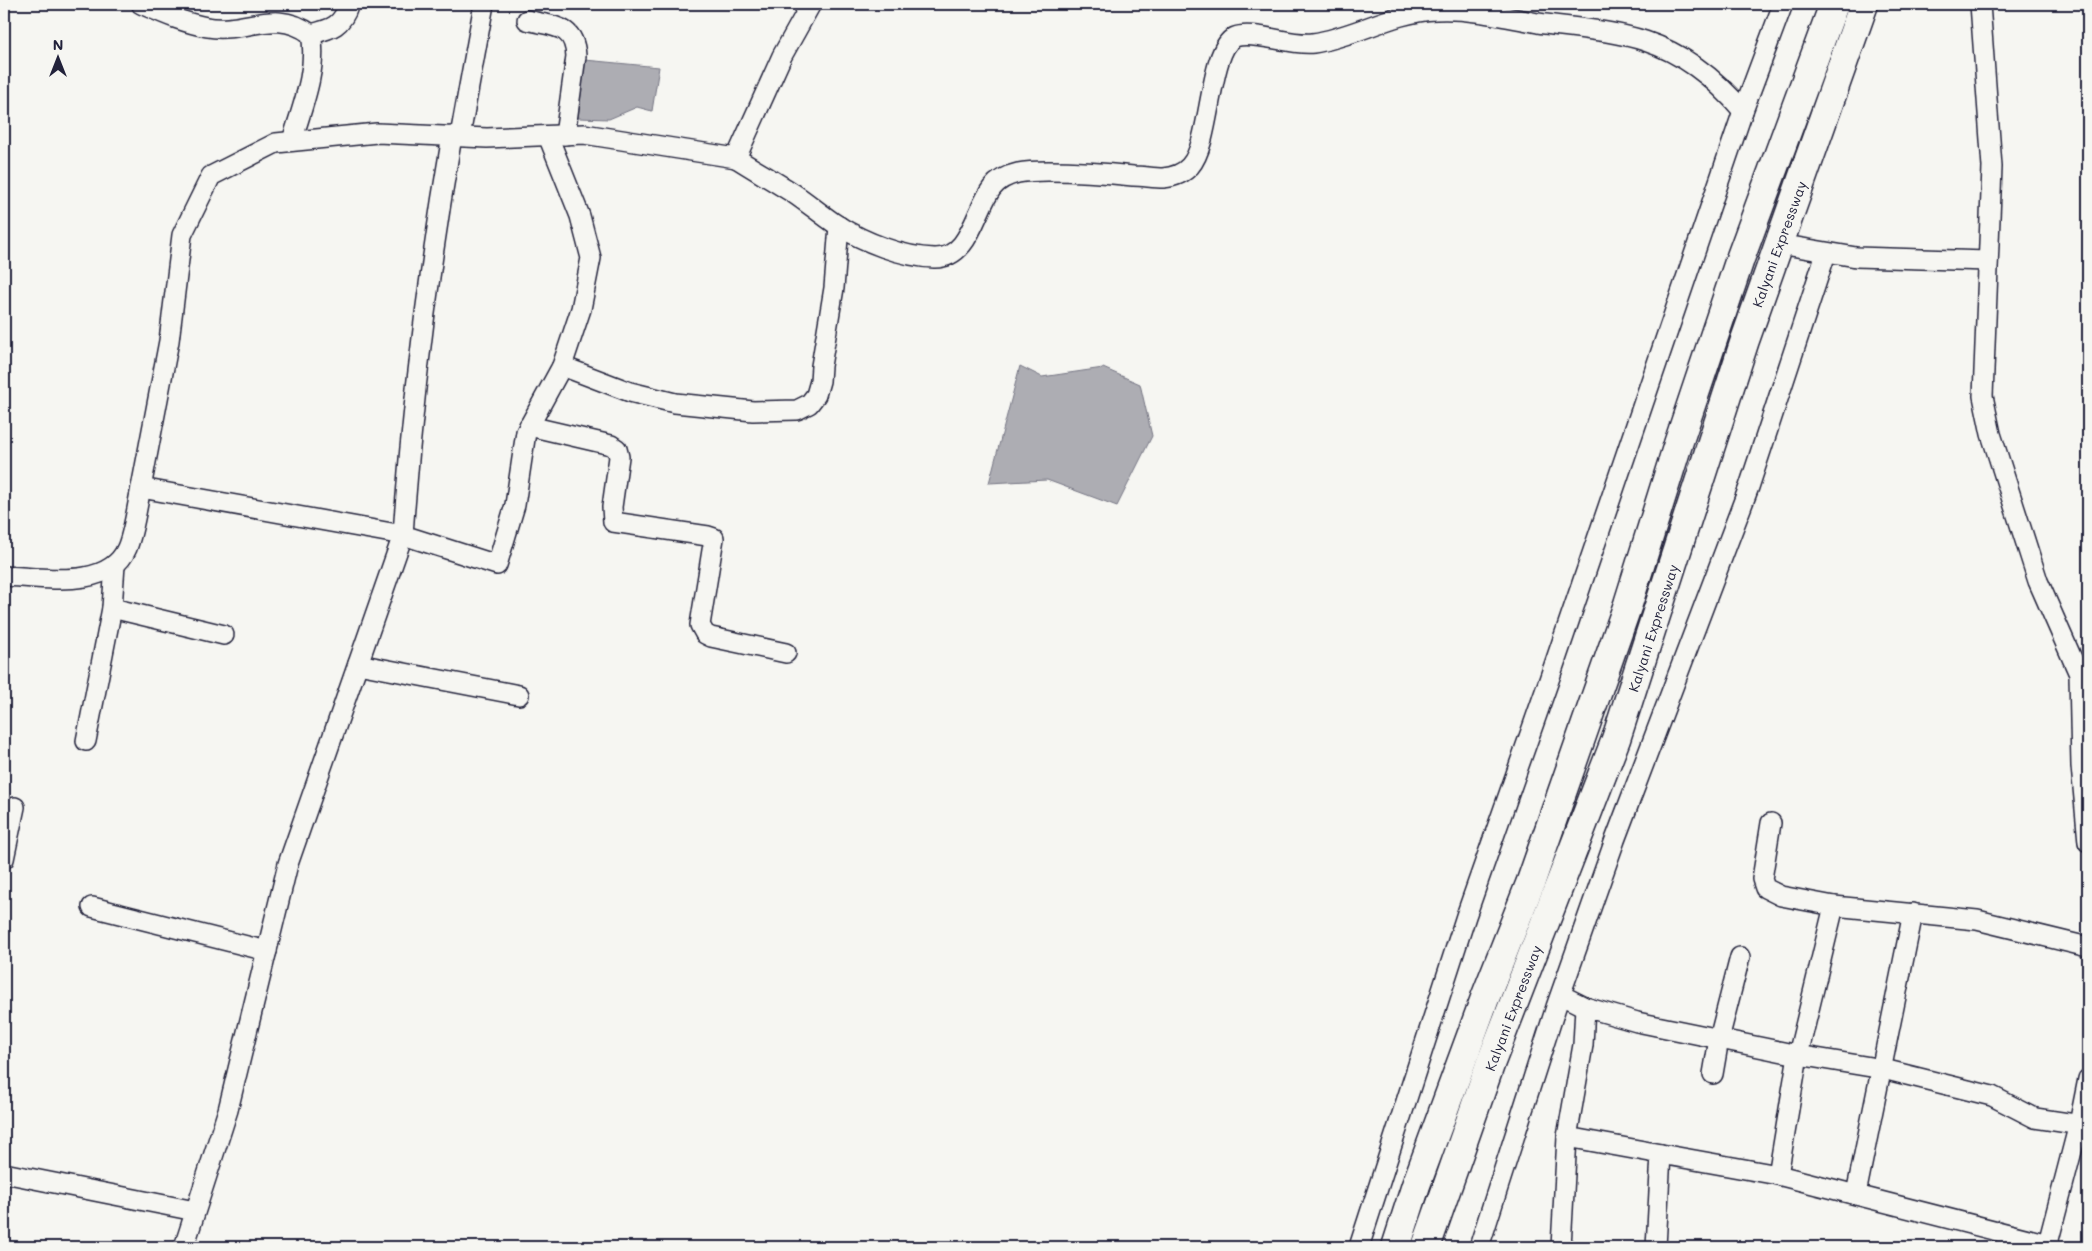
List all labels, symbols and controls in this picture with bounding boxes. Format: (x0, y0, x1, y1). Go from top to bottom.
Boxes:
north arrow (32, 32, 82, 82)
text: N (53, 35, 63, 54)
street label: Kalyani Expressway (1747, 178, 1811, 310)
street label: Kalyani Expressway (1623, 562, 1683, 694)
street label: Kalyani Expressway (1480, 942, 1546, 1074)

